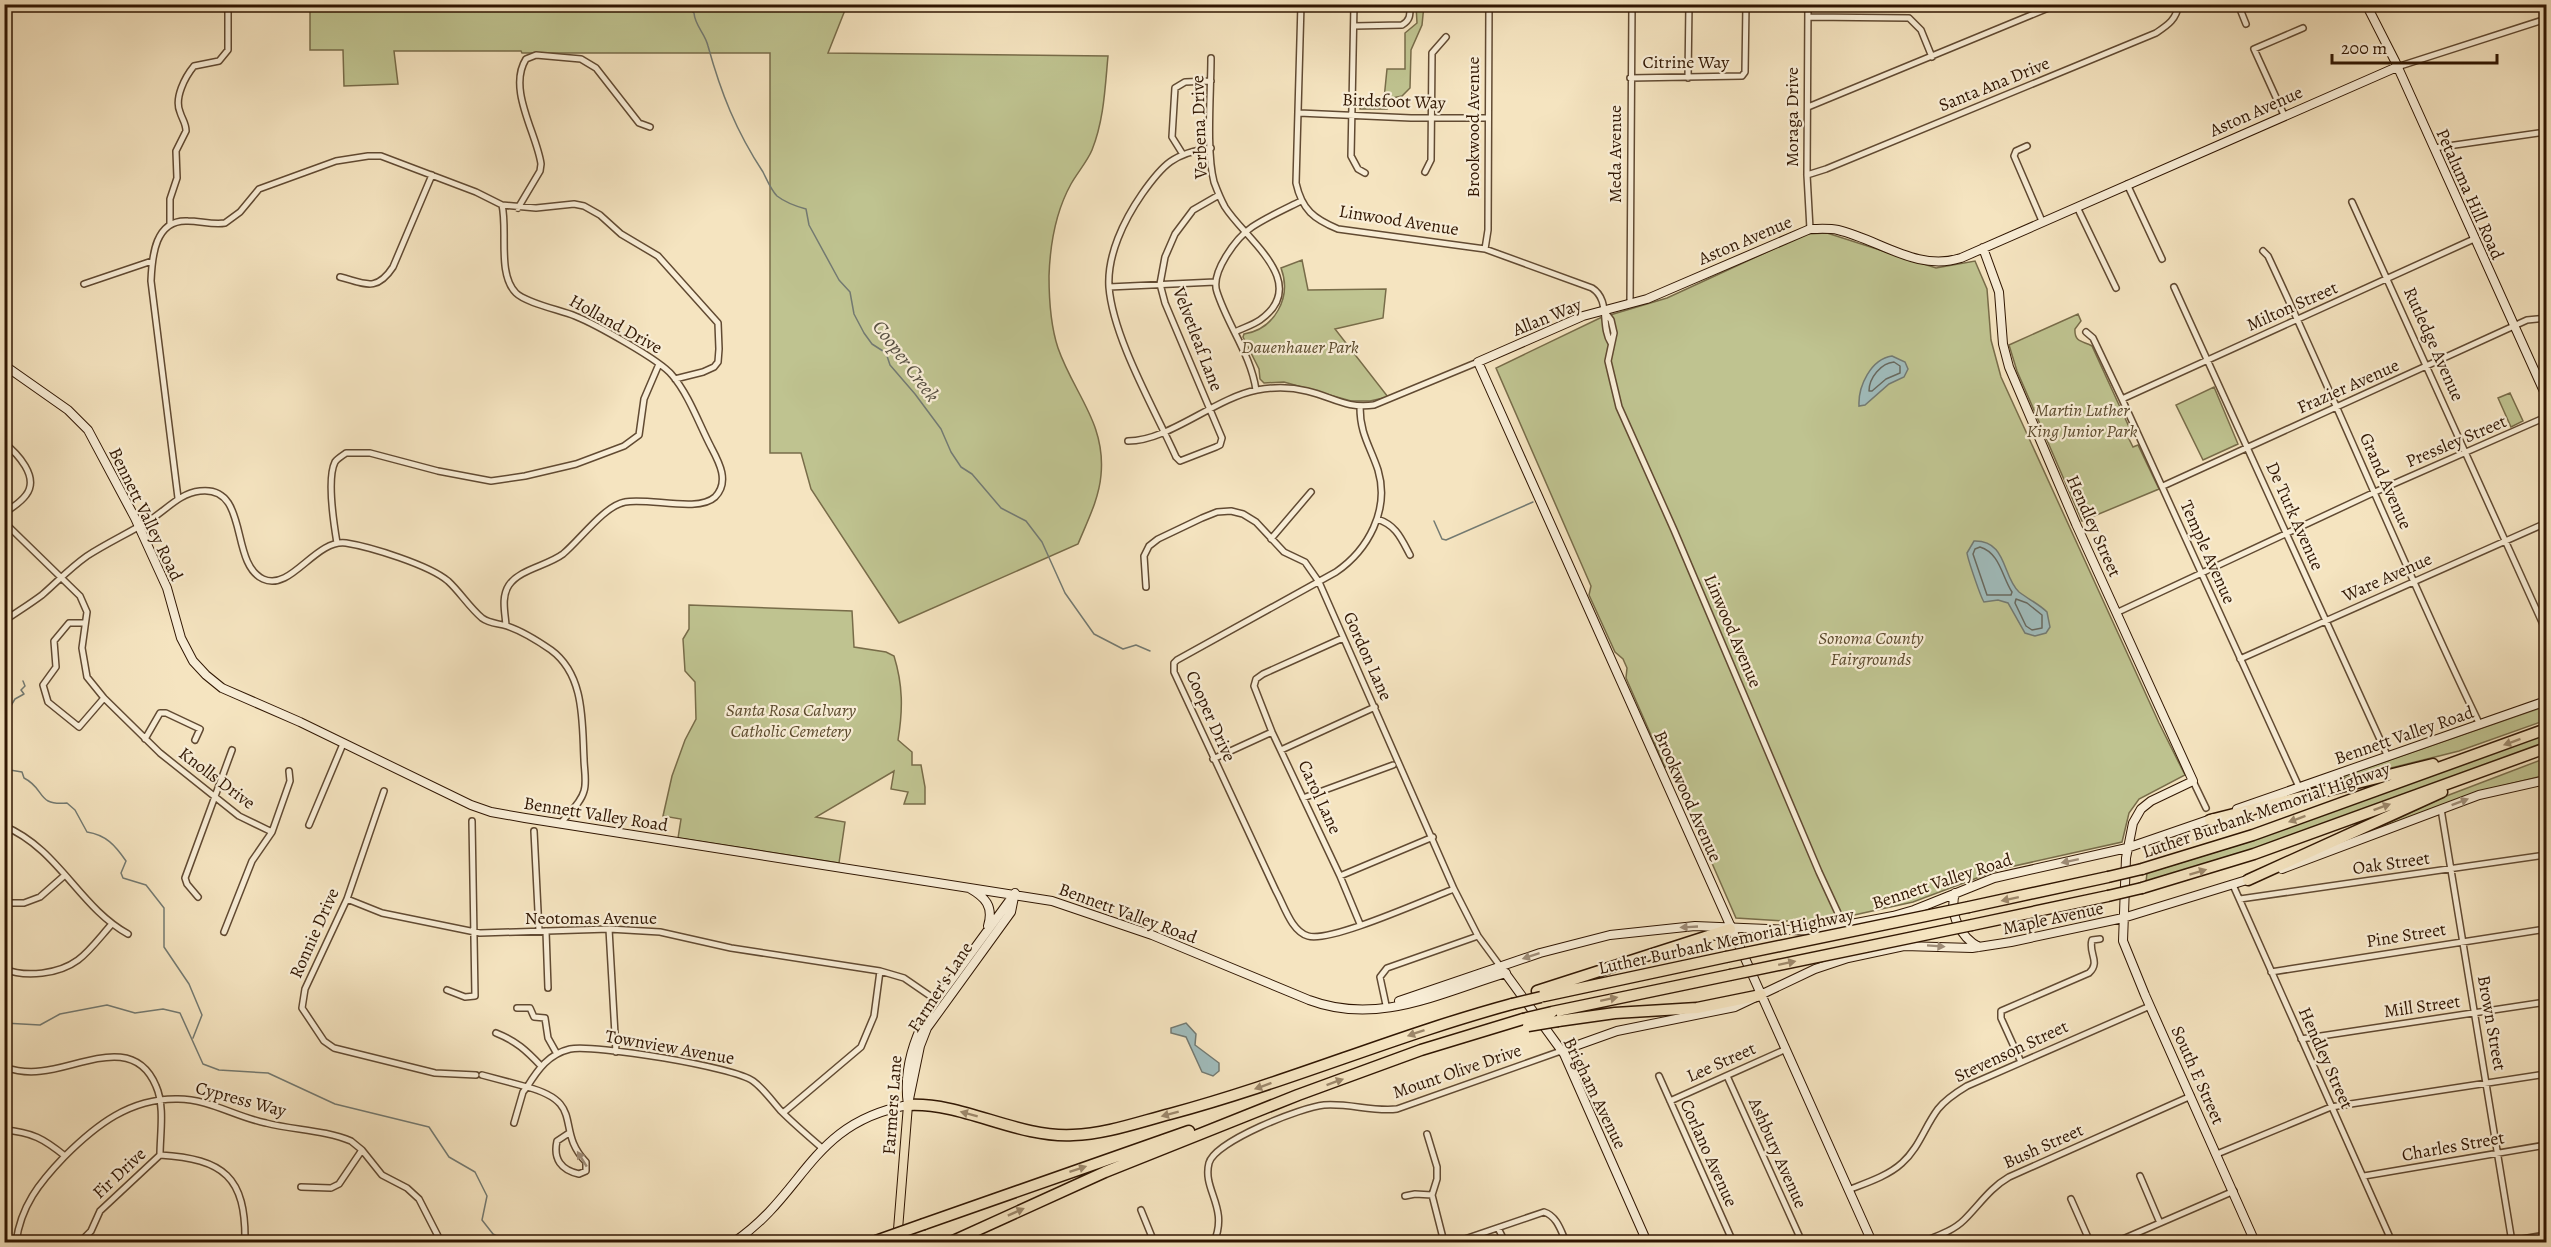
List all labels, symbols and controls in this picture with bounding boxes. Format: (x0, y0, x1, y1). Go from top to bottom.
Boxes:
scale bar (2332, 27, 2497, 65)
text: 200 m (2341, 36, 2387, 60)
street label: Citrine Way (1643, 50, 1730, 74)
street label: Santa Ana Drive (1935, 51, 2053, 117)
street label: Brookwood Avenue (1461, 56, 1485, 198)
street label: Moraga Drive (1780, 67, 1804, 167)
street label: Verbena Drive (1185, 75, 1213, 180)
street label: Aston Avenue (2205, 80, 2306, 143)
street label: Birdsfoot Way (1342, 87, 1447, 115)
street label: Meda Avenue (1603, 105, 1627, 203)
street label: Petaluma Hill Road (2430, 125, 2510, 264)
street label: Linwood Avenue (1337, 199, 1461, 241)
street label: Aston Avenue (1694, 209, 1796, 271)
street label: Milton Street (2243, 275, 2341, 337)
street label: Velvetleaf Lane (1167, 283, 1229, 394)
street label: Rutledge Avenue (2398, 283, 2470, 405)
street label: Holland Drive (565, 289, 667, 359)
street label: Allan Way (1508, 292, 1586, 342)
water label: Cooper Creek (866, 314, 946, 408)
park label: Dauenhauer Park (1241, 335, 1359, 359)
street label: Frazier Avenue (2293, 353, 2403, 419)
park label: Martin Luther King Junior Park (2027, 398, 2137, 443)
street label: Pressley Street (2402, 409, 2510, 473)
street label: Grand Avenue (2354, 429, 2418, 533)
street label: Bennett Valley Road (103, 443, 189, 585)
street label: De Turk Avenue (2260, 458, 2330, 574)
street label: Hendley Street (2061, 471, 2127, 581)
street label: Temple Avenue (2174, 496, 2242, 608)
street label: Ware Avenue (2338, 547, 2436, 608)
street label: Linwood Avenue (1698, 571, 1768, 691)
street label: Gordon Lane (1338, 608, 1398, 704)
park label: Sonoma County Fairgrounds (1818, 626, 1924, 671)
street label: Cooper Drive (1180, 667, 1242, 765)
park label: Santa Rosa Calvary Catholic Cemetery (726, 698, 856, 743)
street label: Bennett Valley Road (2331, 700, 2477, 770)
street label: Brookwood Avenue (1648, 727, 1728, 865)
one-way arrow (2503, 737, 2521, 747)
street label: Knolls Drive (174, 741, 260, 815)
street label: Carol Lane (1292, 756, 1348, 838)
street label: Luther Burbank Memorial Highway (2139, 756, 2394, 864)
street label: Bennett Valley Road (522, 791, 670, 837)
one-way arrow (2451, 797, 2469, 806)
one-way arrow (2373, 802, 2391, 812)
one-way arrow (2288, 815, 2306, 825)
street label: Oak Street (2351, 846, 2431, 880)
street label: Bennett Valley Road (1869, 847, 2015, 915)
one-way arrow (2060, 857, 2079, 866)
one-way arrow (2189, 867, 2207, 876)
street label: Bennett Valley Road (1055, 877, 1201, 949)
street label: Ronnie Drive (283, 884, 345, 982)
one-way arrow (2000, 895, 2019, 904)
street label: Maple Avenue (2000, 896, 2106, 940)
street label: Luther Burbank Memorial Highway (1596, 902, 1857, 980)
street label: Neotomas Avenue (525, 906, 657, 930)
street label: Pine Street (2364, 917, 2448, 953)
one-way arrow (1679, 923, 1698, 932)
street label: Farmer's Lane (902, 937, 978, 1037)
one-way arrow (1927, 942, 1946, 951)
one-way arrow (1522, 952, 1540, 961)
one-way arrow (1778, 958, 1797, 967)
street label: Brown Street (2472, 973, 2512, 1073)
street label: Mill Street (2382, 989, 2462, 1023)
one-way arrow (1599, 994, 1618, 1003)
street label: Hendley Street (2293, 1003, 2359, 1113)
street label: Stevenson Street (1950, 1014, 2072, 1088)
street label: South E Street (2166, 1022, 2230, 1128)
street label: Townview Avenue (604, 1024, 736, 1070)
one-way arrow (1407, 1028, 1425, 1038)
street label: Brigham Avenue (1558, 1033, 1632, 1153)
street label: Lee Street (1683, 1036, 1759, 1088)
street label: Mount Olive Drive (1389, 1038, 1525, 1104)
street label: Farmers Lane (877, 1054, 907, 1156)
street label: Cypress Way (193, 1075, 290, 1123)
one-way arrow (1327, 1076, 1345, 1086)
one-way arrow (1254, 1082, 1272, 1092)
street label: Ashbury Avenue (1743, 1093, 1813, 1212)
street label: Corlano Avenue (1675, 1095, 1743, 1211)
one-way arrow (960, 1109, 978, 1119)
one-way arrow (1161, 1109, 1179, 1119)
street label: Bush Street (1999, 1118, 2087, 1174)
street label: Charles Street (2400, 1125, 2506, 1167)
street label: Fir Drive (87, 1142, 151, 1204)
one-way arrow (576, 1150, 587, 1167)
one-way arrow (1069, 1164, 1087, 1174)
one-way arrow (1008, 1207, 1026, 1217)

